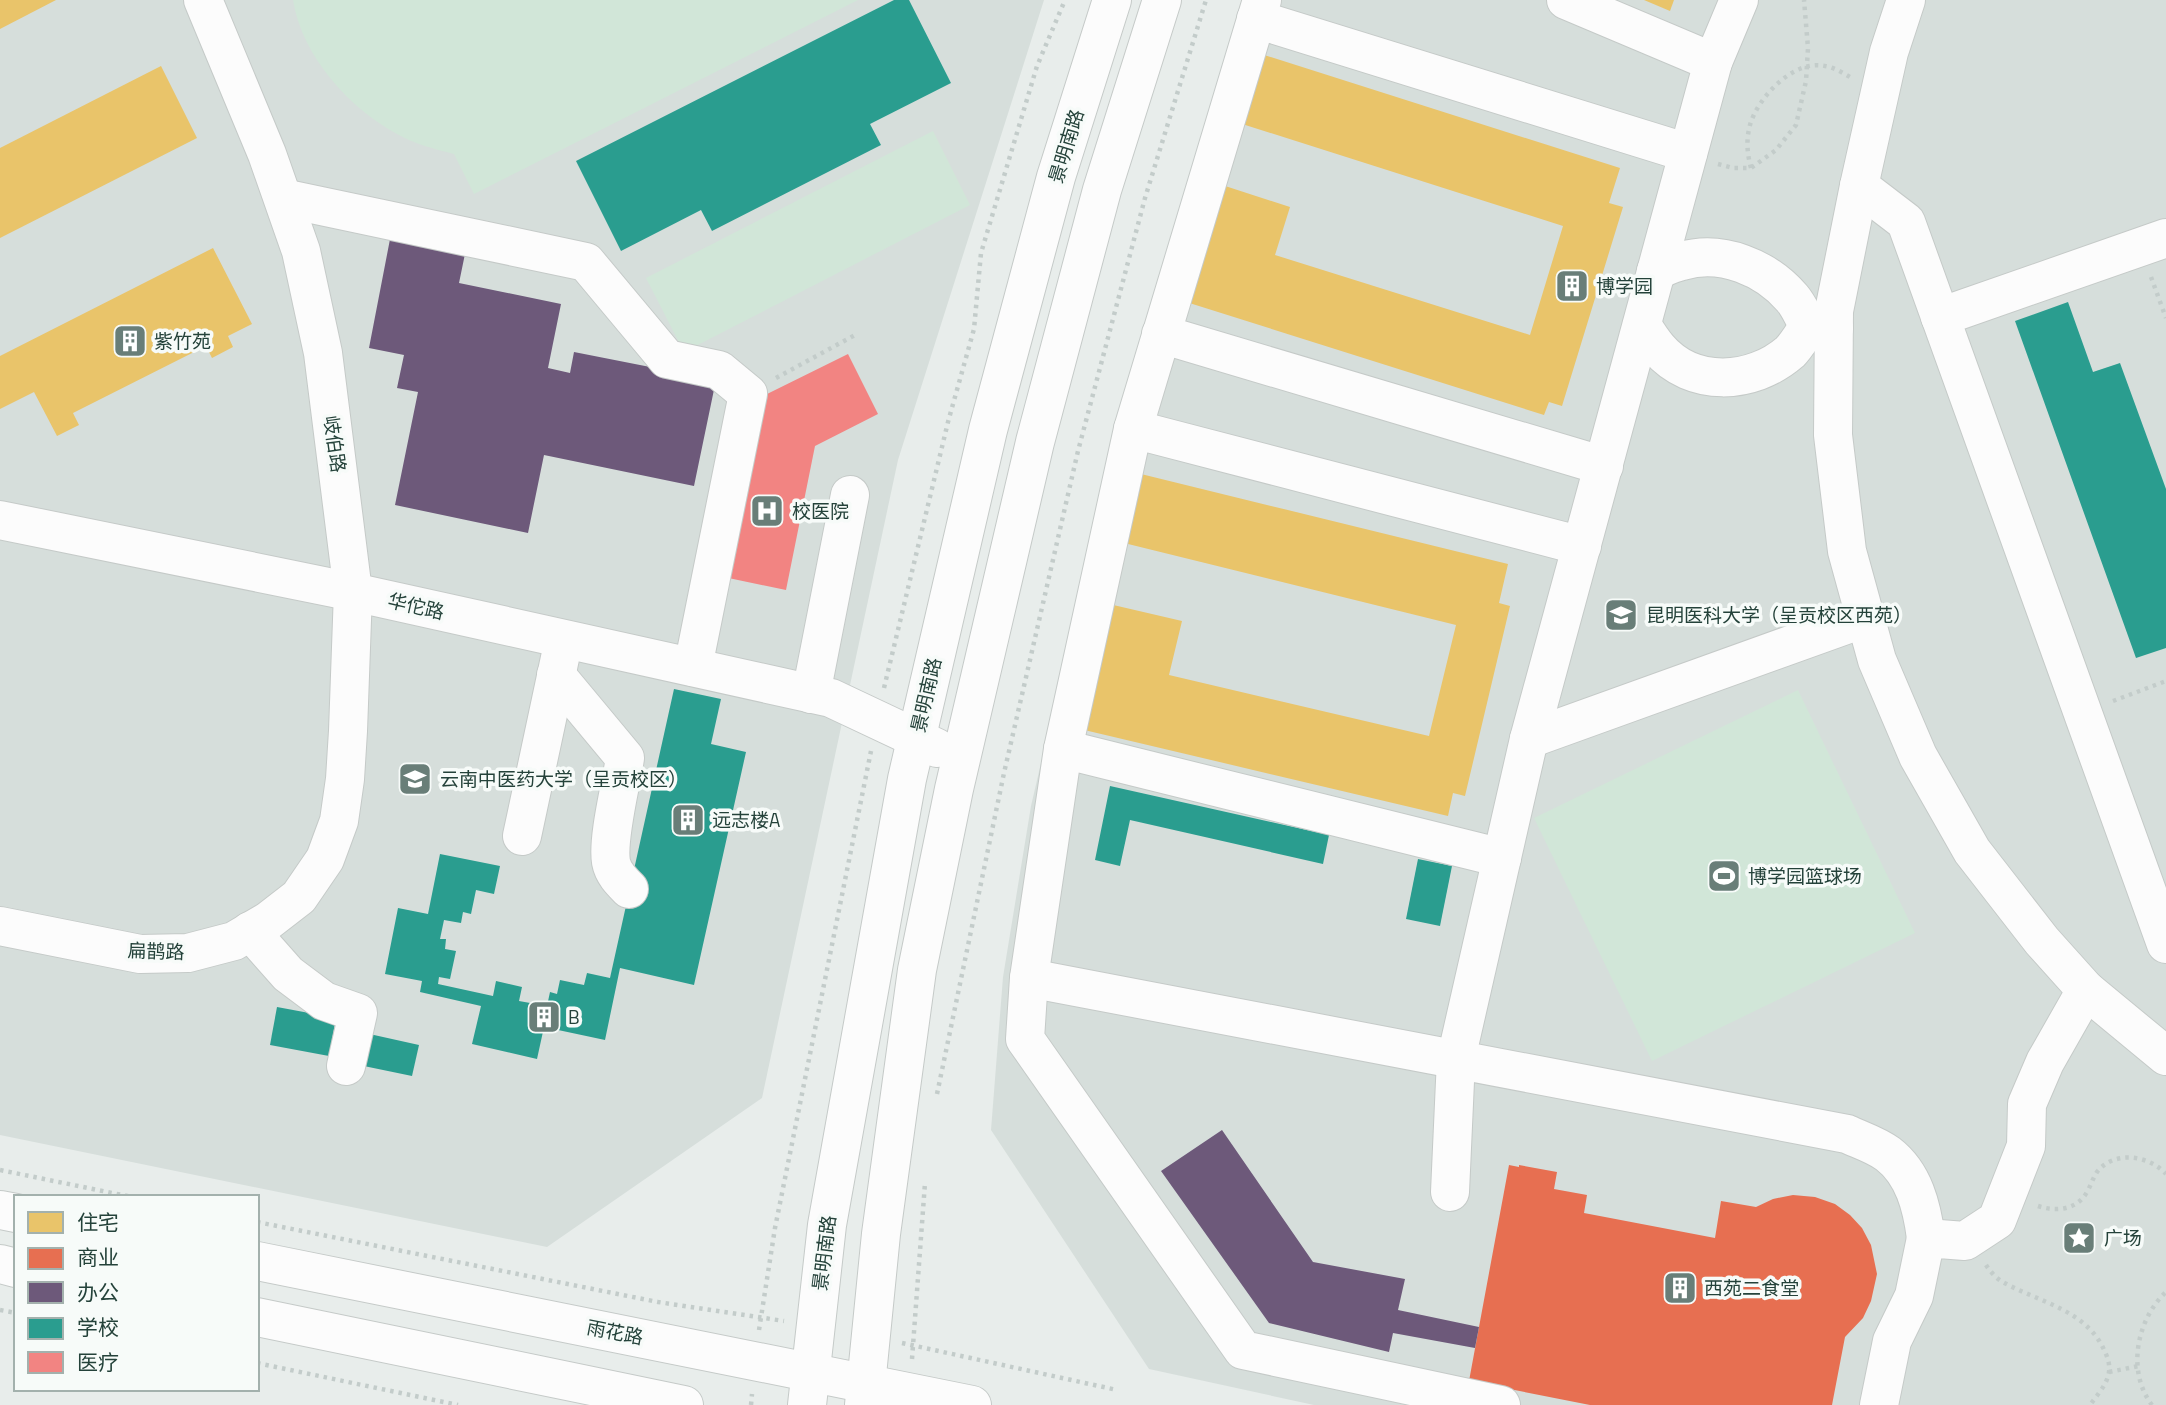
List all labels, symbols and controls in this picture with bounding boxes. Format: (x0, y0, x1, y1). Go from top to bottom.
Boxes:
street label: 景明南路 (1041, 105, 1091, 186)
building icon: 博学园 (1553, 267, 1591, 305)
place label: 博学园 (1596, 271, 1653, 300)
building icon: 紫竹苑 (111, 322, 149, 360)
place label: 紫竹苑 (154, 326, 211, 355)
street label: 岐伯路 (317, 414, 354, 474)
hospital icon: 校医院 (748, 492, 786, 530)
place label: 校医院 (792, 496, 849, 525)
street label: 华佗路 (385, 585, 447, 626)
school or university icon: 昆明医科大学（呈贡校区西苑） (1602, 596, 1640, 634)
place label: 昆明医科大学（呈贡校区西苑） (1646, 600, 1912, 629)
street label: 景明南路 (903, 655, 948, 735)
school or university icon: 云南中医药大学（呈贡校区） (396, 760, 434, 798)
place label: 云南中医药大学（呈贡校区） (440, 764, 687, 793)
building icon: 远志楼A (669, 801, 707, 839)
place label: 远志楼A (712, 805, 780, 834)
sports icon: 博学园篮球场 (1705, 857, 1743, 895)
place label: 博学园篮球场 (1748, 861, 1862, 890)
street label: 扁鹊路 (127, 935, 185, 966)
building icon: B (525, 998, 563, 1036)
place label: B (568, 1002, 580, 1031)
legend (14, 1195, 259, 1391)
text: 住宅 (77, 1206, 119, 1238)
street label: 景明南路 (804, 1213, 843, 1292)
place icon: 广场 (2060, 1219, 2098, 1257)
place label: 广场 (2104, 1223, 2142, 1252)
text: 商业 (77, 1241, 119, 1273)
building icon: 西苑二食堂 (1661, 1269, 1699, 1307)
place label: 西苑二食堂 (1704, 1273, 1799, 1302)
text: 办公 (77, 1276, 119, 1308)
text: 学校 (77, 1311, 119, 1343)
street label: 雨花路 (584, 1312, 646, 1351)
text: 医疗 (77, 1346, 119, 1378)

